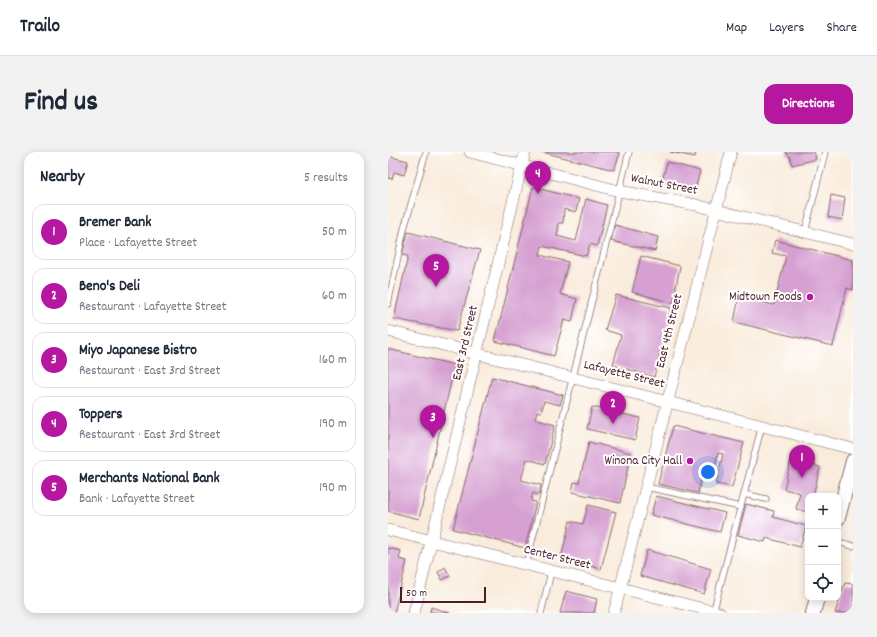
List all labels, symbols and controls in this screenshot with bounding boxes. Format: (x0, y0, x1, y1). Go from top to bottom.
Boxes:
text: Trailo (20, 14, 60, 41)
text: Map (726, 18, 747, 38)
text: Layers (769, 18, 804, 38)
text: Share (826, 18, 857, 38)
text: Find us (24, 84, 98, 124)
button: Directions (764, 84, 853, 124)
pin: 4 (525, 161, 551, 194)
text: Nearby (40, 166, 84, 190)
text: 5 results (304, 169, 348, 188)
street label: Walnut Street (629, 169, 699, 201)
text: Bremer Bank (79, 212, 151, 234)
text: 1 (53, 223, 55, 242)
text: 50 m (322, 223, 347, 242)
text: Place · Lafayette Street (79, 234, 197, 253)
pin: 5 (423, 254, 449, 287)
text: Beno's Deli (79, 276, 140, 298)
text: 2 (51, 287, 57, 306)
text: 60 m (322, 287, 347, 306)
place label: Midtown Foods (729, 288, 802, 307)
street label: East 4th Street (652, 292, 688, 370)
marker: Midtown Foods (805, 292, 815, 302)
text: Restaurant · Lafayette Street (79, 298, 227, 317)
street label: East 3rd Street (448, 303, 484, 382)
text: Miyo Japanese Bistro (79, 340, 197, 362)
text: 3 (51, 351, 57, 370)
text: 160 m (319, 351, 347, 370)
street label: Lafayette Street (581, 356, 667, 394)
text: Restaurant · East 3rd Street (79, 362, 220, 381)
pin: 2 (600, 391, 626, 424)
text: Toppers (79, 404, 123, 426)
pin: 3 (420, 405, 446, 438)
text: 4 (51, 415, 57, 434)
text: 190 m (319, 415, 347, 434)
text: Restaurant · East 3rd Street (79, 426, 220, 445)
pin: 1 (789, 445, 815, 478)
place label: Winona City Hall (605, 452, 682, 471)
marker: Winona City Hall (685, 456, 695, 466)
your location (698, 462, 718, 482)
text: Merchants National Bank (79, 468, 220, 490)
text: 5 (51, 479, 57, 498)
text: 190 m (319, 479, 347, 498)
text: Bank · Lafayette Street (79, 490, 194, 509)
map controls (805, 493, 841, 601)
button: + (805, 493, 841, 529)
button: − (805, 529, 841, 565)
street label: Center Street (522, 541, 593, 575)
button: locate (805, 565, 841, 601)
scale bar (400, 585, 486, 604)
text: 50 m (406, 586, 427, 602)

